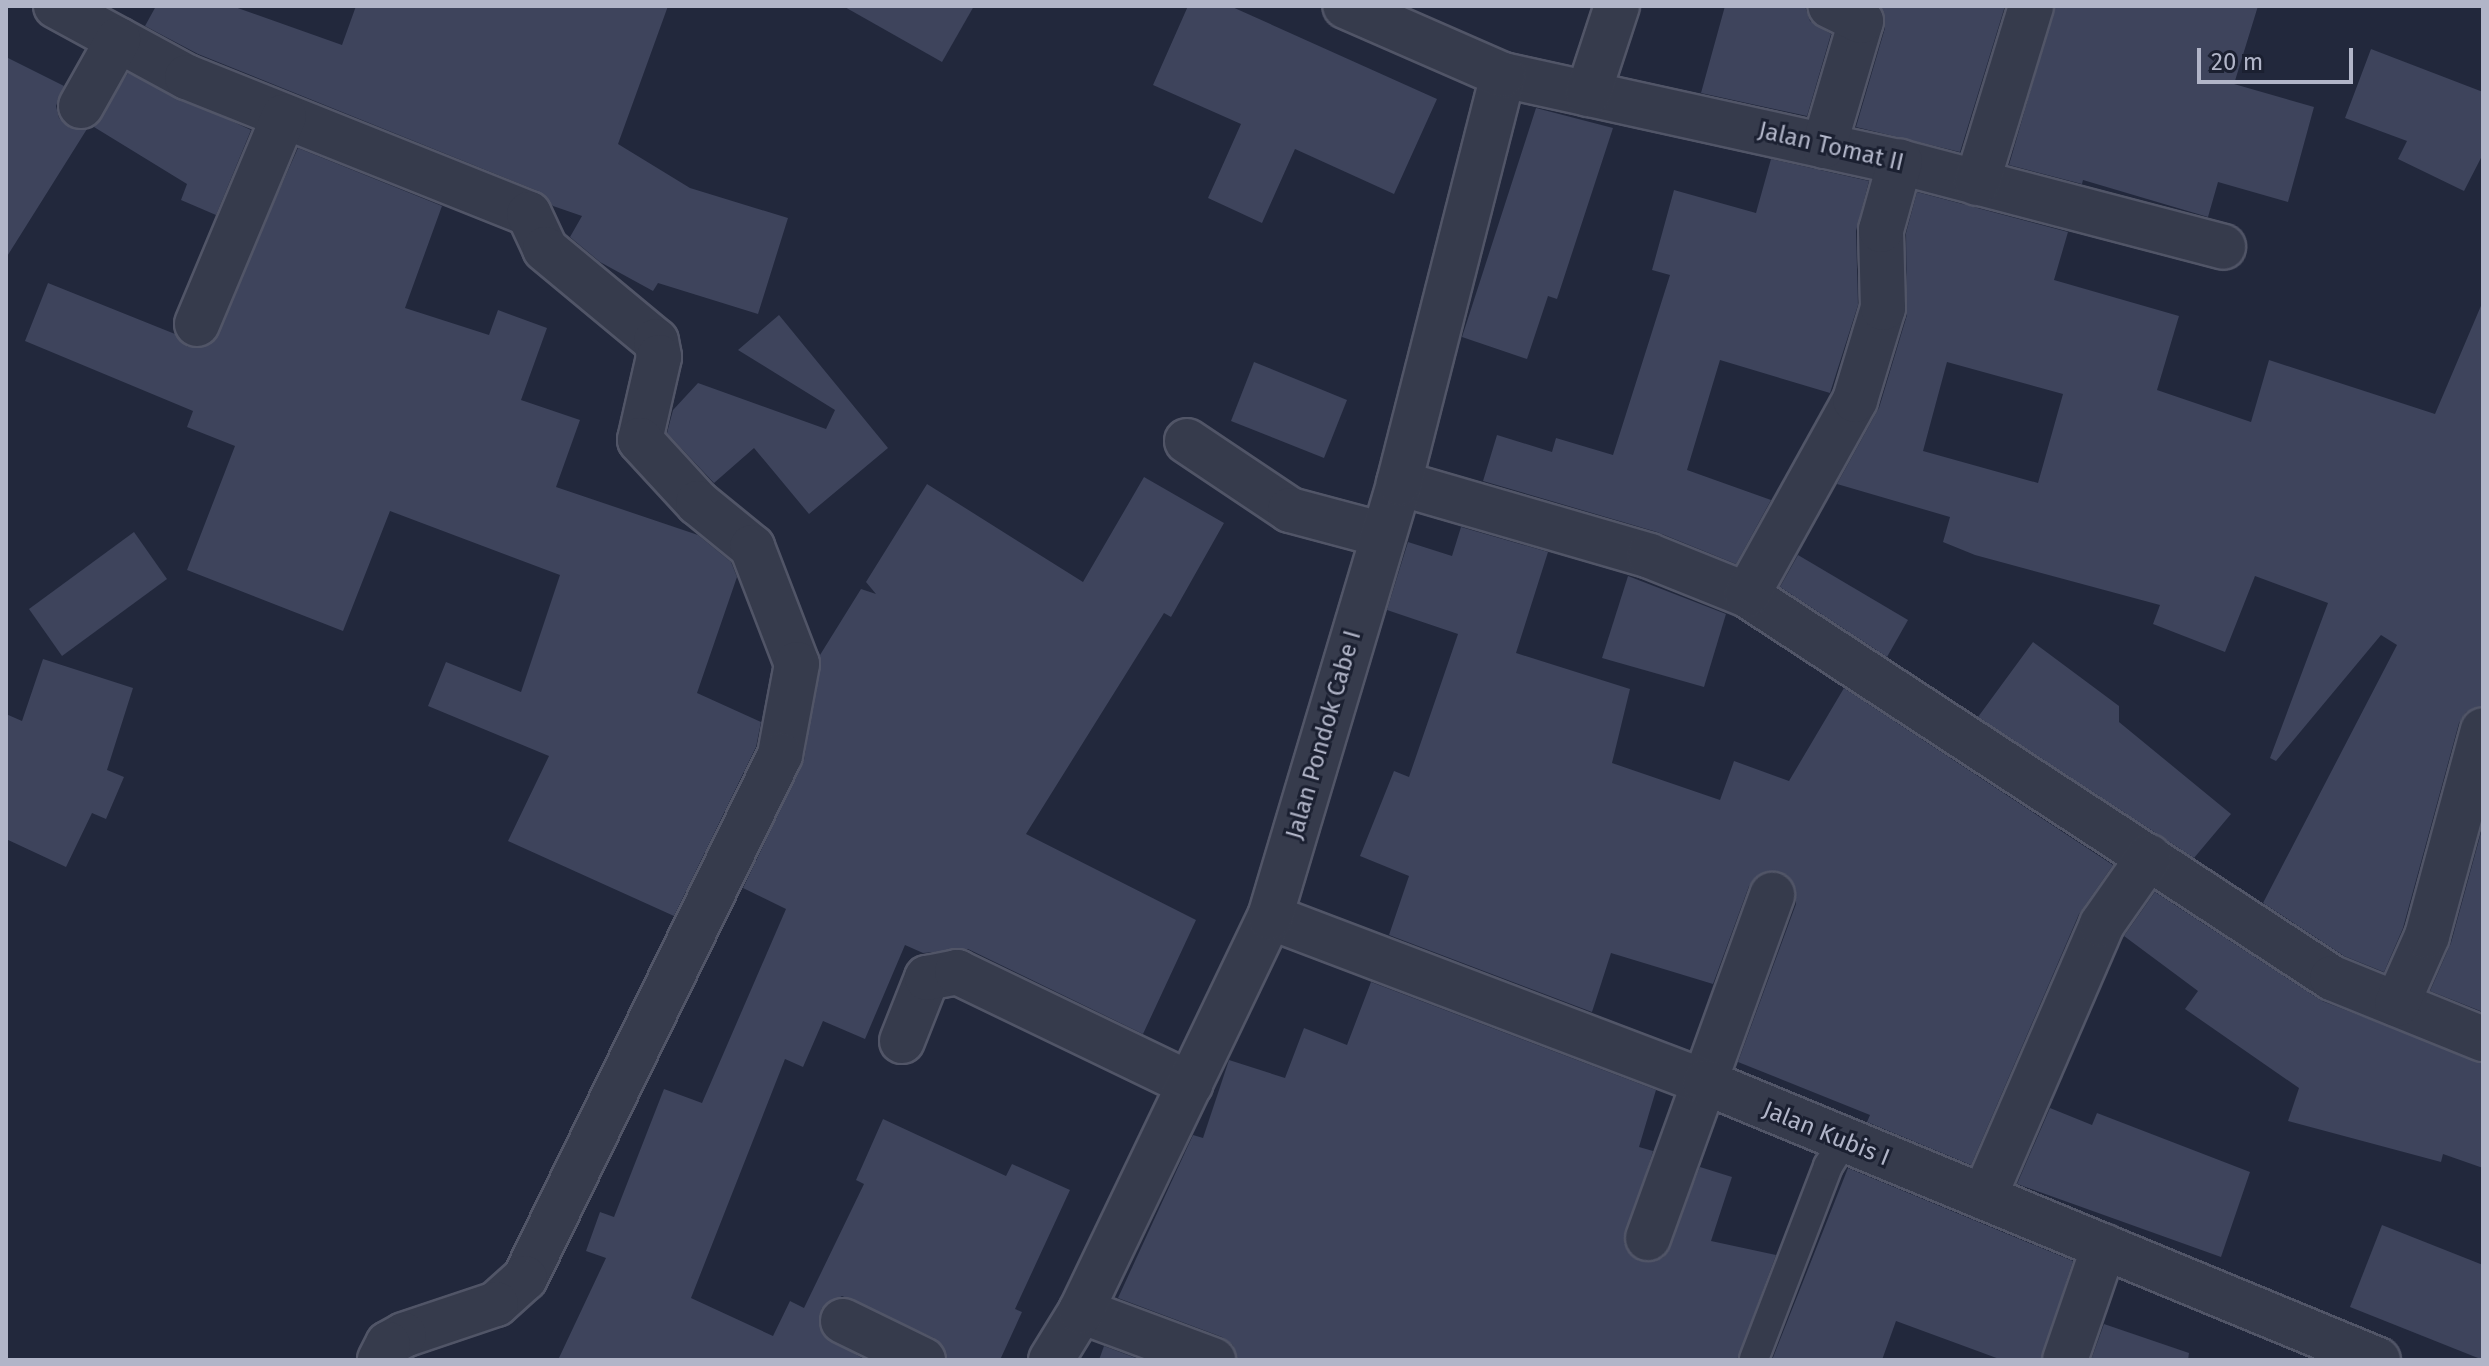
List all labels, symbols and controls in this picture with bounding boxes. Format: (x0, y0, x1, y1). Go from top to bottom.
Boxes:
scale bar (2201, 32, 2357, 82)
text: 20 m (2211, 48, 2263, 76)
street label: Jalan Tomat II (1755, 116, 1907, 178)
street label: Jalan Pondok Cabe I (1280, 627, 1368, 843)
street label: Jalan Kubis I (1758, 1096, 1894, 1172)

